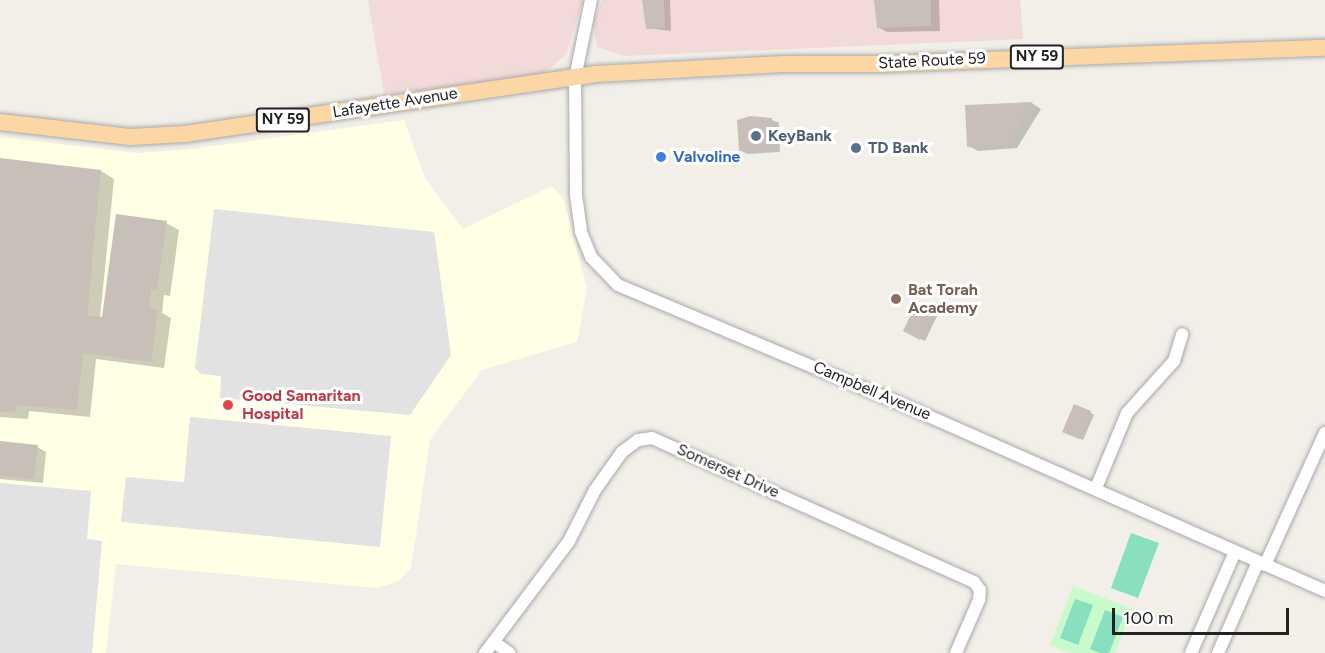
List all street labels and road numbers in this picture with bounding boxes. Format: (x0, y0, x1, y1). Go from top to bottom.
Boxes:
road number: NY 59 (1008, 45, 1066, 69)
street label: State Route 59 (878, 49, 986, 73)
street label: Lafayette Avenue (331, 84, 459, 122)
road number: NY 59 (254, 108, 312, 132)
street label: Campbell Avenue (810, 358, 934, 424)
street label: Somerset Drive (674, 440, 782, 502)

